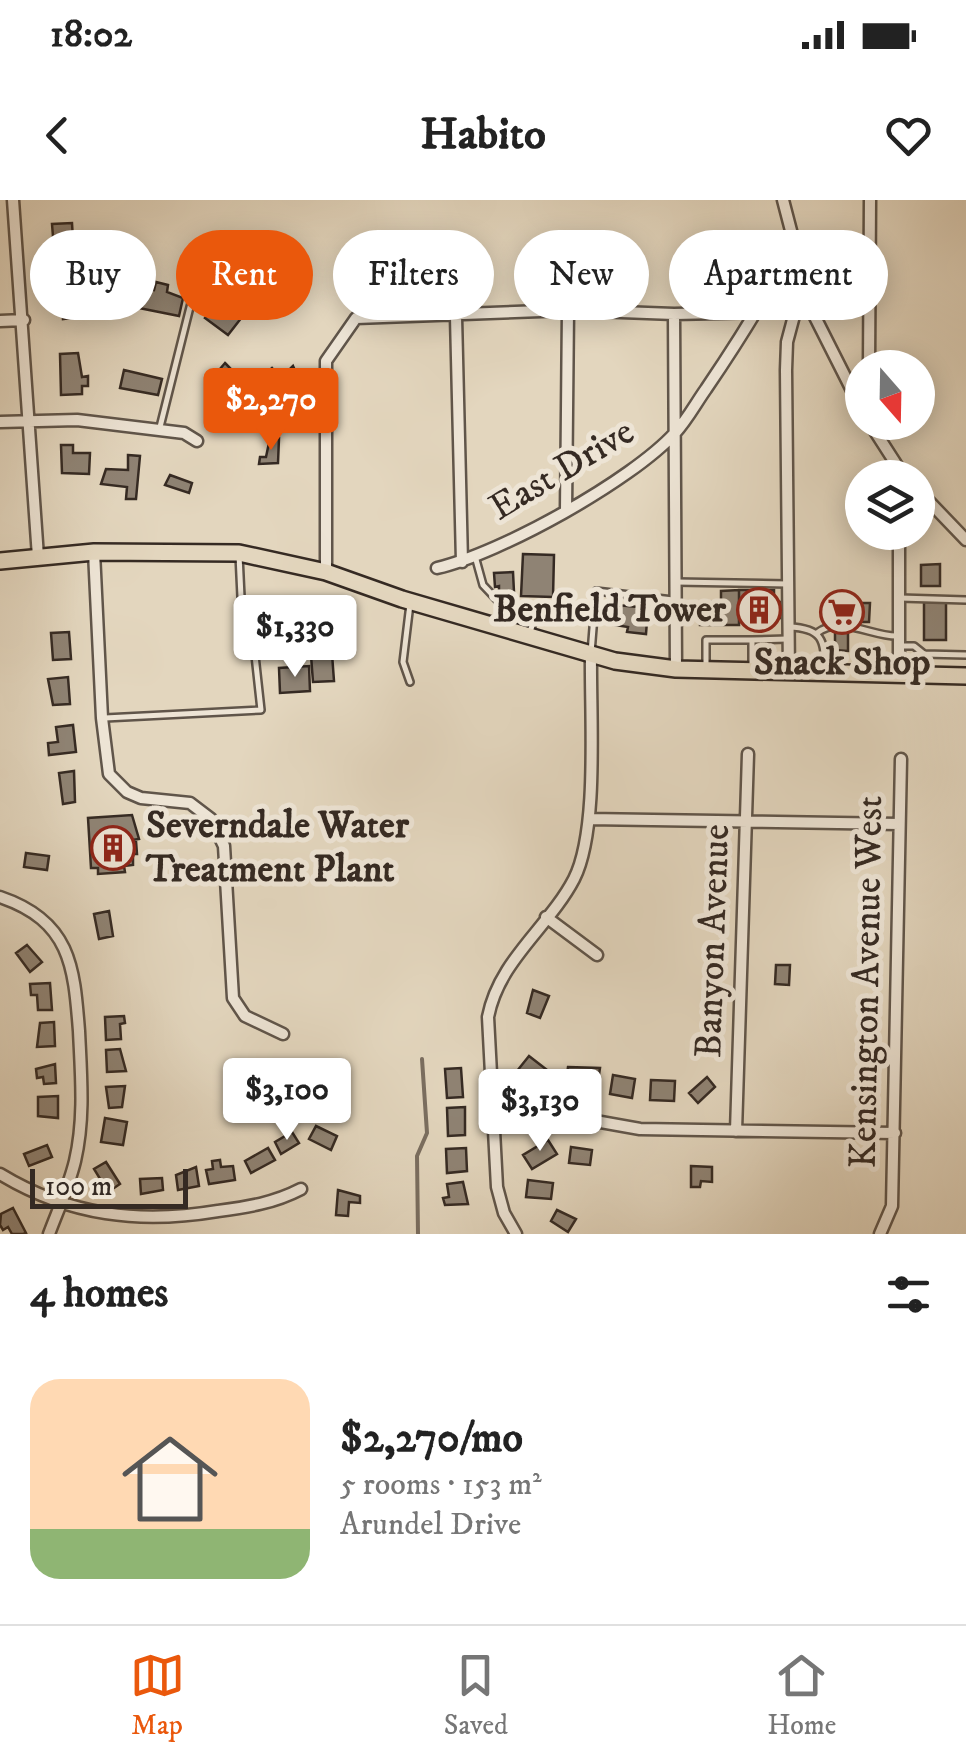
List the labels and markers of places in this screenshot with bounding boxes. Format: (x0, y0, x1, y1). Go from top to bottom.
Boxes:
pin: $2,270 (190, 368, 352, 453)
place label: Benfield Tower (493, 586, 727, 634)
building icon: Benfield Tower (736, 587, 782, 633)
supermarket icon: Snack Shop (819, 589, 865, 635)
pin: $1,330 (214, 595, 376, 680)
place label: Snack Shop (754, 639, 930, 687)
place label: Severndale Water Treatment Plant (145, 802, 410, 894)
building icon: Severndale Water Treatment Plant (90, 825, 136, 871)
pin: $3,100 (206, 1058, 368, 1143)
pin: $3,130 (459, 1069, 621, 1154)

